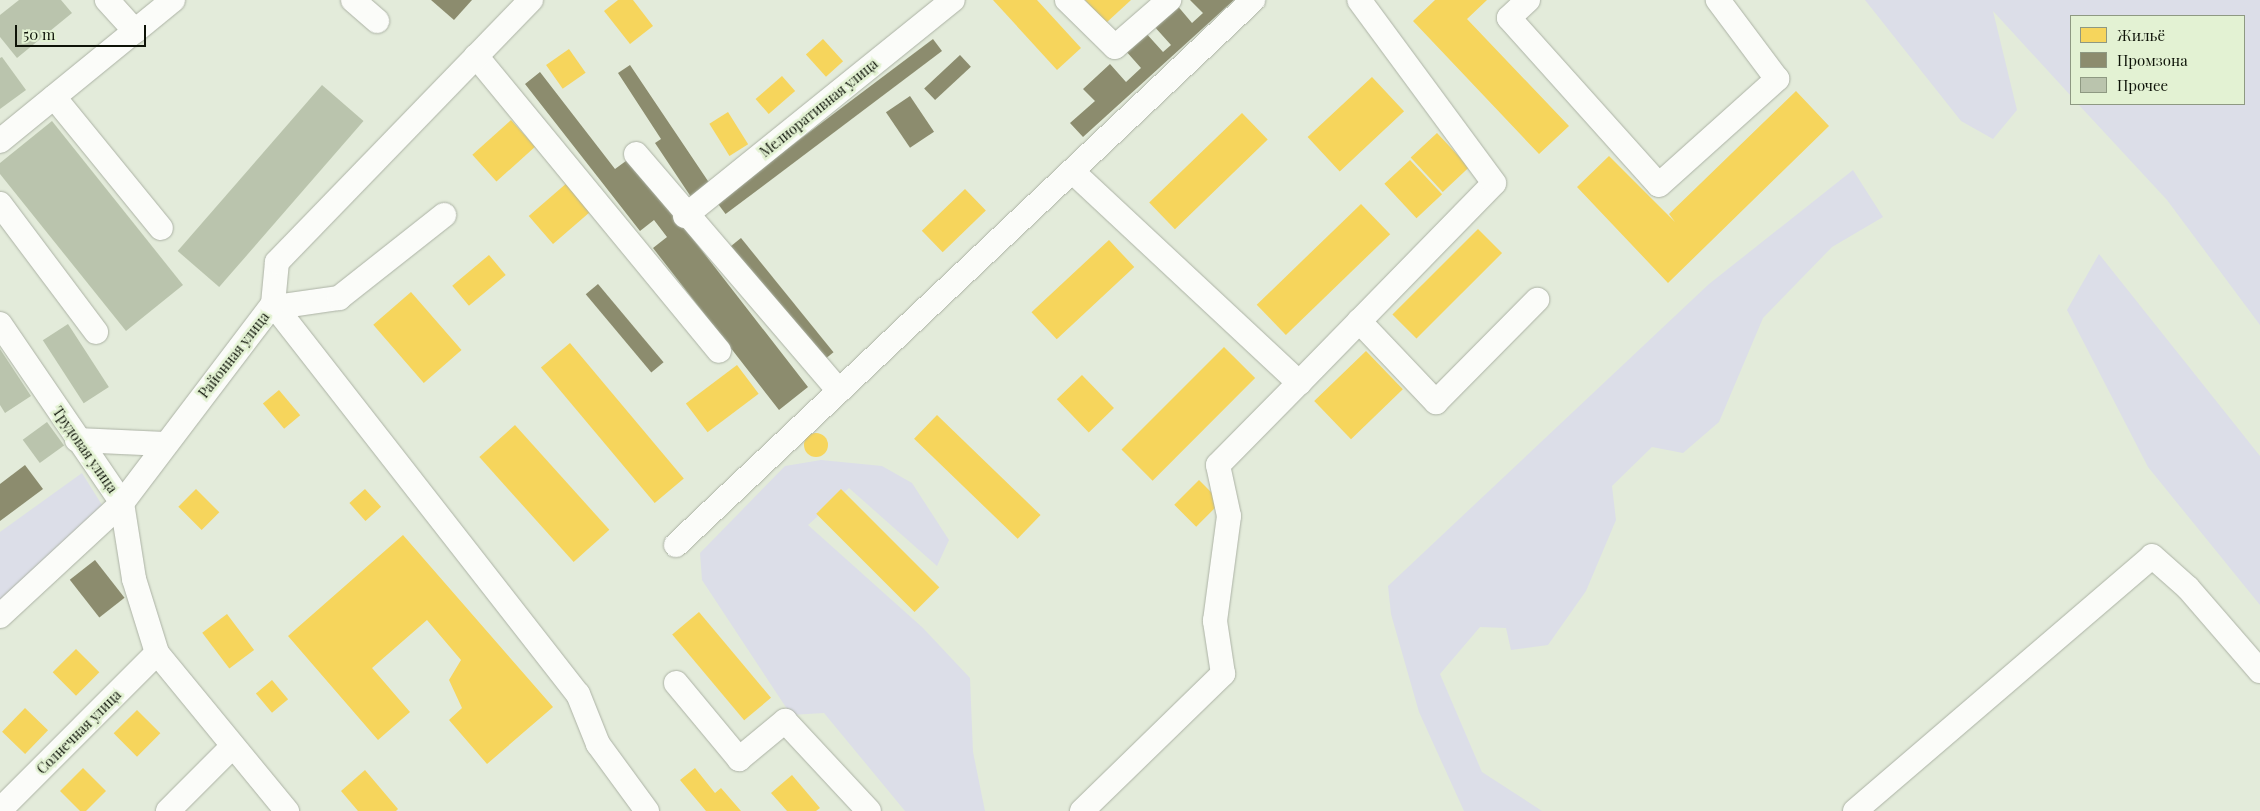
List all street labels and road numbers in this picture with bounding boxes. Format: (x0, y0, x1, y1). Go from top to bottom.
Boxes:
street label: Мелиоративная улица (757, 55, 881, 161)
street label: Районная улица (195, 309, 273, 401)
street label: Трудовая улица (49, 404, 121, 496)
street label: Солнечная улица (33, 686, 125, 778)

